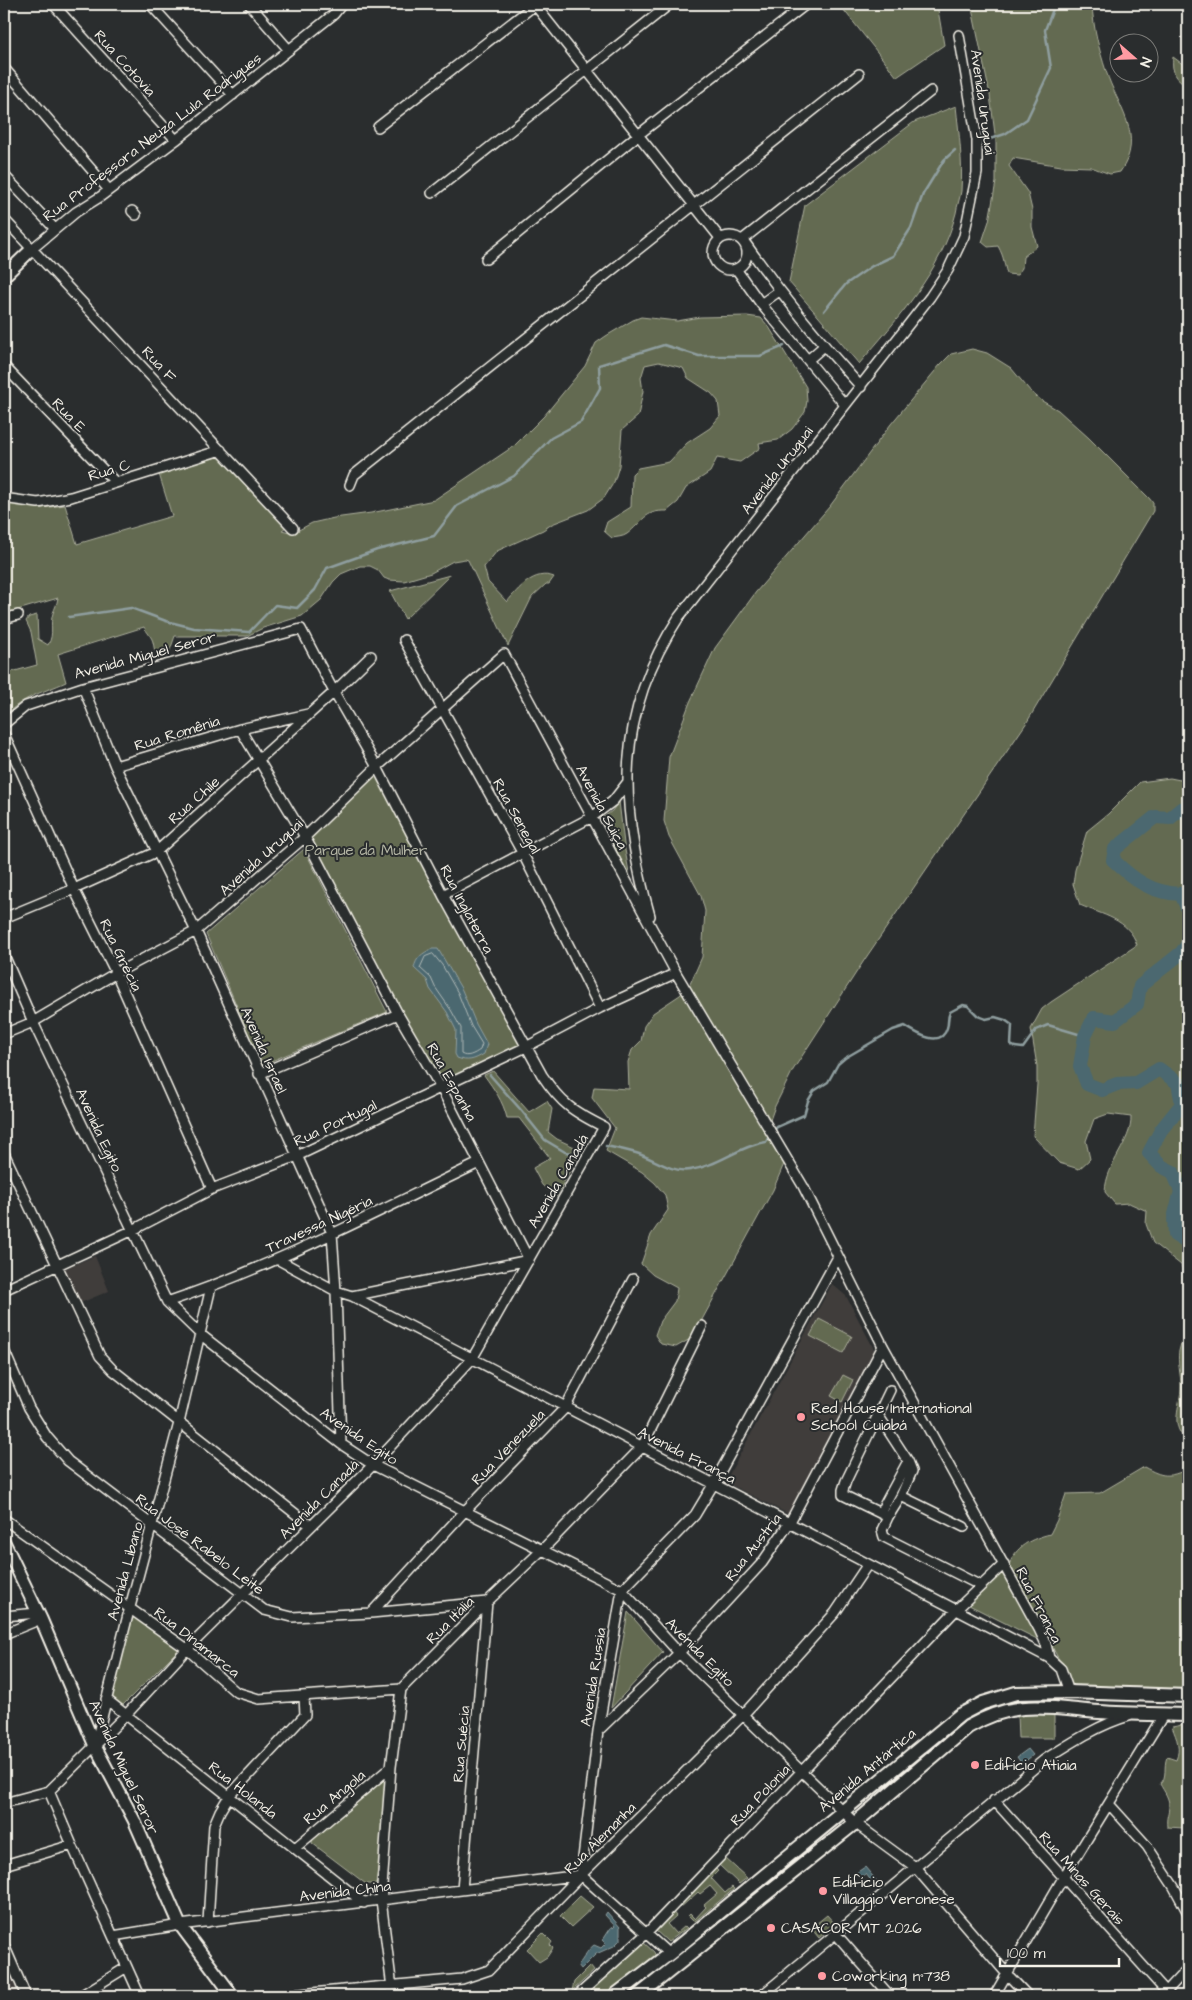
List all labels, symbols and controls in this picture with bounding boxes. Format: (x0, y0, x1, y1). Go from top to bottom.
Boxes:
street label: Rua Cotovia (89, 25, 161, 102)
north arrow (1110, 32, 1160, 82)
street label: Rua Professora Neuza Lula Rodrigues (38, 48, 267, 228)
street label: Avenida Uruguai (964, 48, 1000, 157)
text: N (1134, 55, 1156, 70)
street label: Rua F (137, 342, 181, 387)
street label: Rua E (47, 393, 90, 437)
street label: Avenida Uruguai (736, 421, 820, 519)
street label: Rua C (86, 454, 133, 487)
street label: Avenida Miguel Seror (72, 626, 219, 685)
street label: Rua Romênia (132, 710, 223, 756)
street label: Avenida Suiça (570, 761, 633, 854)
street label: Rua Chile (164, 772, 225, 829)
street label: Rua Senegal (486, 775, 546, 858)
street label: Avenida Uruguai (215, 814, 309, 901)
park label: Parque da Mulher (305, 840, 427, 861)
street label: Rua Inglaterra (433, 861, 499, 958)
street label: Rua Grécia (94, 916, 147, 995)
street label: Avenida Israel (235, 1004, 292, 1097)
street label: Rua Espanha (421, 1039, 482, 1126)
street label: Avenida Egito (69, 1085, 127, 1176)
street label: Rua Portugal (290, 1095, 381, 1153)
street label: Avenida Canadá (523, 1130, 594, 1232)
street label: Travessa Nigéria (262, 1190, 377, 1259)
place label: Red House International School Cuiabá (811, 1398, 972, 1436)
street label: Avenida Egito (315, 1403, 402, 1471)
street label: Rua Venezuela (467, 1404, 550, 1490)
marker: Red House International School Cuiabá (795, 1411, 807, 1423)
street label: Avenida França (634, 1422, 740, 1489)
street label: Avenida Canadá (275, 1454, 364, 1544)
street label: Rua José Rabelo Leite (131, 1489, 269, 1600)
street label: Rua Austria (720, 1509, 787, 1586)
street label: Avenida Libano (102, 1519, 149, 1623)
street label: Rua França (1010, 1564, 1067, 1647)
street label: Rua Itália (422, 1591, 479, 1649)
street label: Rua Dinamarca (149, 1602, 244, 1683)
street label: Avenida Egito (660, 1613, 739, 1693)
street label: Avenida Russia (575, 1626, 612, 1728)
street label: Avenida Miguel Seror (82, 1697, 164, 1838)
street label: Rua Suécia (448, 1705, 475, 1783)
street label: Avenida Antártica (814, 1723, 921, 1817)
place label: Edifício Atiaia (985, 1755, 1077, 1776)
street label: Rua Holanda (204, 1757, 282, 1824)
marker: Edifício Atiaia (969, 1759, 981, 1771)
street label: Rua Polonia (726, 1760, 795, 1831)
street label: Rua Angola (299, 1765, 371, 1830)
street label: Rua Alemanha (560, 1797, 641, 1879)
street label: Rua Minas Gerais (1034, 1827, 1130, 1930)
place label: Edifício Villaggio Veronese (833, 1872, 955, 1911)
street label: Avenida China (298, 1875, 392, 1908)
marker: Edifício Villaggio Veronese (817, 1885, 829, 1897)
place label: CASACOR MT 2026 (781, 1918, 922, 1939)
marker: CASACOR MT 2026 (765, 1922, 777, 1934)
scale bar (1000, 1935, 1118, 1967)
text: 100 m (1007, 1943, 1046, 1964)
place label: Coworking n°738 (832, 1966, 950, 1988)
marker: Coworking n°738 (816, 1970, 828, 1982)

